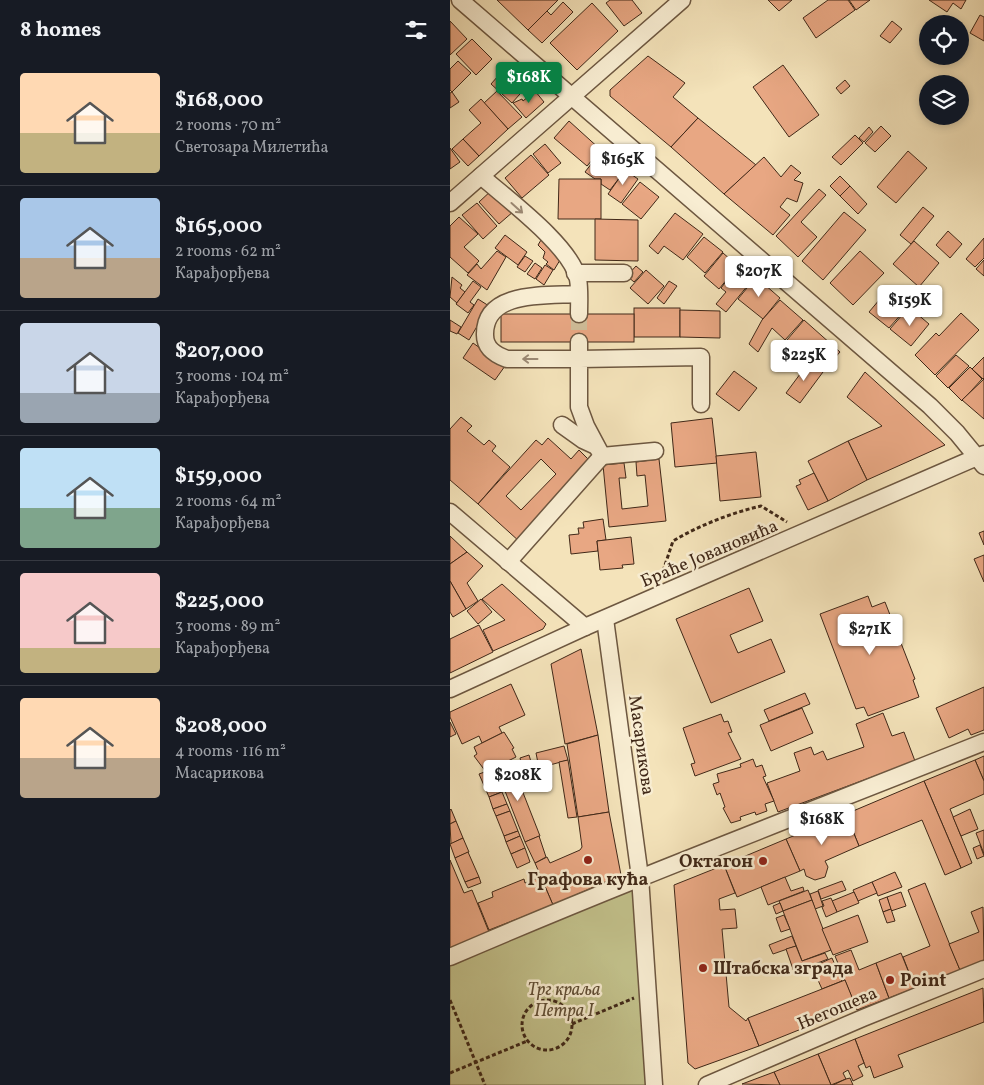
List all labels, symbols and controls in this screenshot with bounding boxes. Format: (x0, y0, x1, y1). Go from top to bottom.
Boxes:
map controls (919, 15, 969, 125)
button: locate (919, 15, 969, 65)
text: 8 homes (20, 16, 101, 45)
icon: filters (402, 16, 430, 44)
pin: $168K (494, 62, 564, 104)
text: $168K (507, 67, 551, 89)
button: layers (919, 75, 969, 125)
text: $168,000 (175, 86, 263, 115)
icon: home (60, 93, 120, 153)
text: 2 rooms · 70 m² (175, 115, 281, 137)
text: Светозара Милетића (175, 137, 329, 159)
pin: $165K (588, 144, 658, 186)
text: $165K (601, 149, 645, 171)
one-way arrow (511, 202, 524, 214)
text: $165,000 (175, 212, 262, 241)
icon: home (60, 218, 120, 278)
text: 2 rooms · 62 m² (175, 241, 281, 263)
pin: $207K (724, 256, 794, 298)
text: $207K (736, 261, 782, 283)
text: Карађорђева (175, 263, 270, 285)
pin: $159K (875, 284, 945, 327)
text: $159K (888, 290, 932, 312)
text: $207,000 (175, 337, 264, 366)
pin: $225K (769, 340, 839, 382)
icon: home (60, 343, 120, 403)
text: $225K (782, 345, 826, 367)
one-way arrow (523, 354, 539, 364)
text: 3 rooms · 104 m² (175, 366, 289, 388)
text: Карађорђева (175, 388, 270, 410)
text: $159,000 (175, 462, 262, 491)
icon: home (60, 468, 120, 528)
text: 2 rooms · 64 m² (175, 491, 282, 513)
text: Карађорђева (175, 513, 270, 535)
street label: Браће Јовановића (637, 514, 782, 595)
text: $225,000 (175, 587, 264, 616)
icon: home (60, 593, 120, 653)
pin: $271K (835, 614, 905, 656)
text: 3 rooms · 89 m² (175, 616, 280, 638)
text: $271K (849, 619, 891, 641)
text: Карађорђева (175, 638, 270, 660)
street label: Масарикова (621, 694, 660, 797)
text: $208,000 (175, 712, 267, 741)
icon: home (60, 718, 120, 778)
text: 4 rooms · 116 m² (175, 741, 286, 763)
pin: $208K (483, 760, 553, 802)
text: Масарикова (175, 763, 264, 785)
text: $208K (494, 765, 542, 787)
pin: $168K (787, 804, 857, 846)
text: $168K (800, 809, 844, 831)
place label: Октагон (679, 850, 753, 875)
marker: Графова кућа (582, 854, 594, 866)
marker: Октагон (757, 855, 769, 867)
place label: Графова кућа (528, 868, 649, 893)
place label: Штабска зграда (713, 957, 854, 982)
marker: Штабска зграда (697, 962, 709, 974)
place label: Point (900, 969, 946, 994)
marker: Point (884, 974, 896, 986)
park label: Трг краља Петра I (528, 978, 600, 1024)
street label: Његошева (794, 981, 881, 1037)

